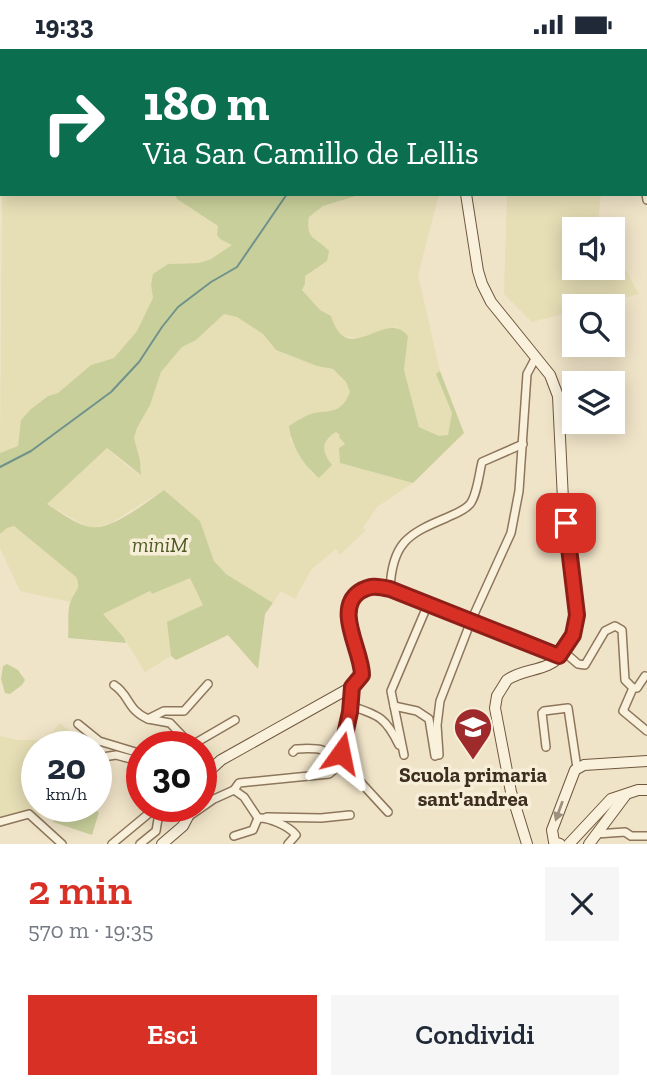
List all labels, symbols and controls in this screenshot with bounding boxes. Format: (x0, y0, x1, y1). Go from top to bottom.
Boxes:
text: 19:33 (35, 9, 94, 41)
text: 180 m (143, 74, 270, 133)
icon: right (28, 77, 119, 168)
text: Via San Camillo de Lellis (143, 134, 479, 172)
map controls (562, 217, 625, 434)
button: sound (562, 217, 625, 280)
button: search (562, 294, 625, 357)
button: layers (562, 371, 625, 434)
pin (536, 493, 596, 553)
icon: arrive (547, 504, 585, 542)
park label: miniM (132, 532, 188, 557)
school or university icon: Scuola primaria sant'andrea (452, 706, 494, 761)
position arrow (304, 716, 378, 790)
speed limit sign: 30 (126, 731, 217, 822)
text: 20 (47, 746, 86, 788)
place label: Scuola primaria sant'andrea (399, 762, 547, 811)
text: km/h (46, 783, 87, 805)
one-way arrow (553, 800, 564, 821)
text: 2 min (28, 864, 132, 915)
button: close (545, 867, 619, 941)
text: 570 m · 19:35 (28, 916, 154, 944)
button: Esci (28, 995, 317, 1075)
button: Condividi (331, 995, 619, 1075)

